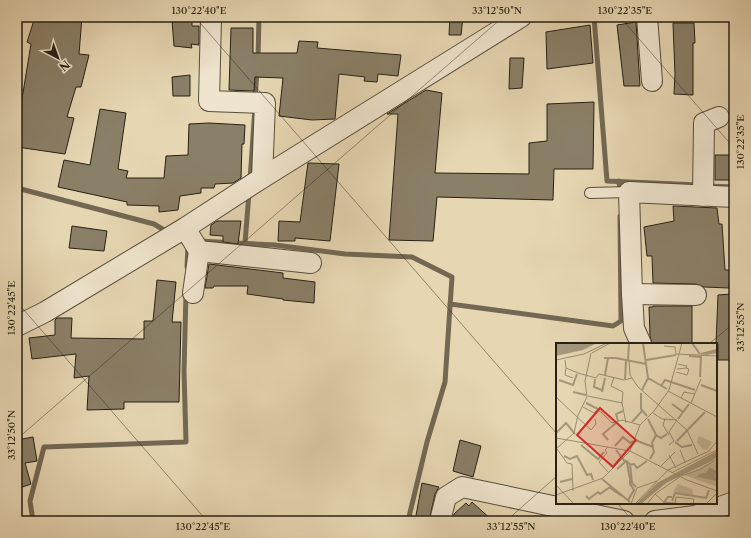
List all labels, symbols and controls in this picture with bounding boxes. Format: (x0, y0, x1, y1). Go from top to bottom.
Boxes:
text: 130°22'40"E (171, 4, 227, 17)
text: 33°12'50"N (472, 4, 522, 17)
text: 130°22'35"E (598, 4, 652, 17)
north arrow (38, 38, 78, 78)
text: N (56, 57, 73, 74)
text: 130°22'35"E (734, 115, 747, 169)
text: 130°22'45"E (5, 281, 18, 335)
text: 33°12'55"N (734, 302, 747, 352)
inset map (556, 343, 717, 504)
text: 33°12'50"N (5, 410, 18, 460)
text: 130°22'45"E (176, 520, 230, 533)
text: 33°12'55"N (486, 520, 536, 533)
text: 130°22'40"E (600, 520, 656, 533)

